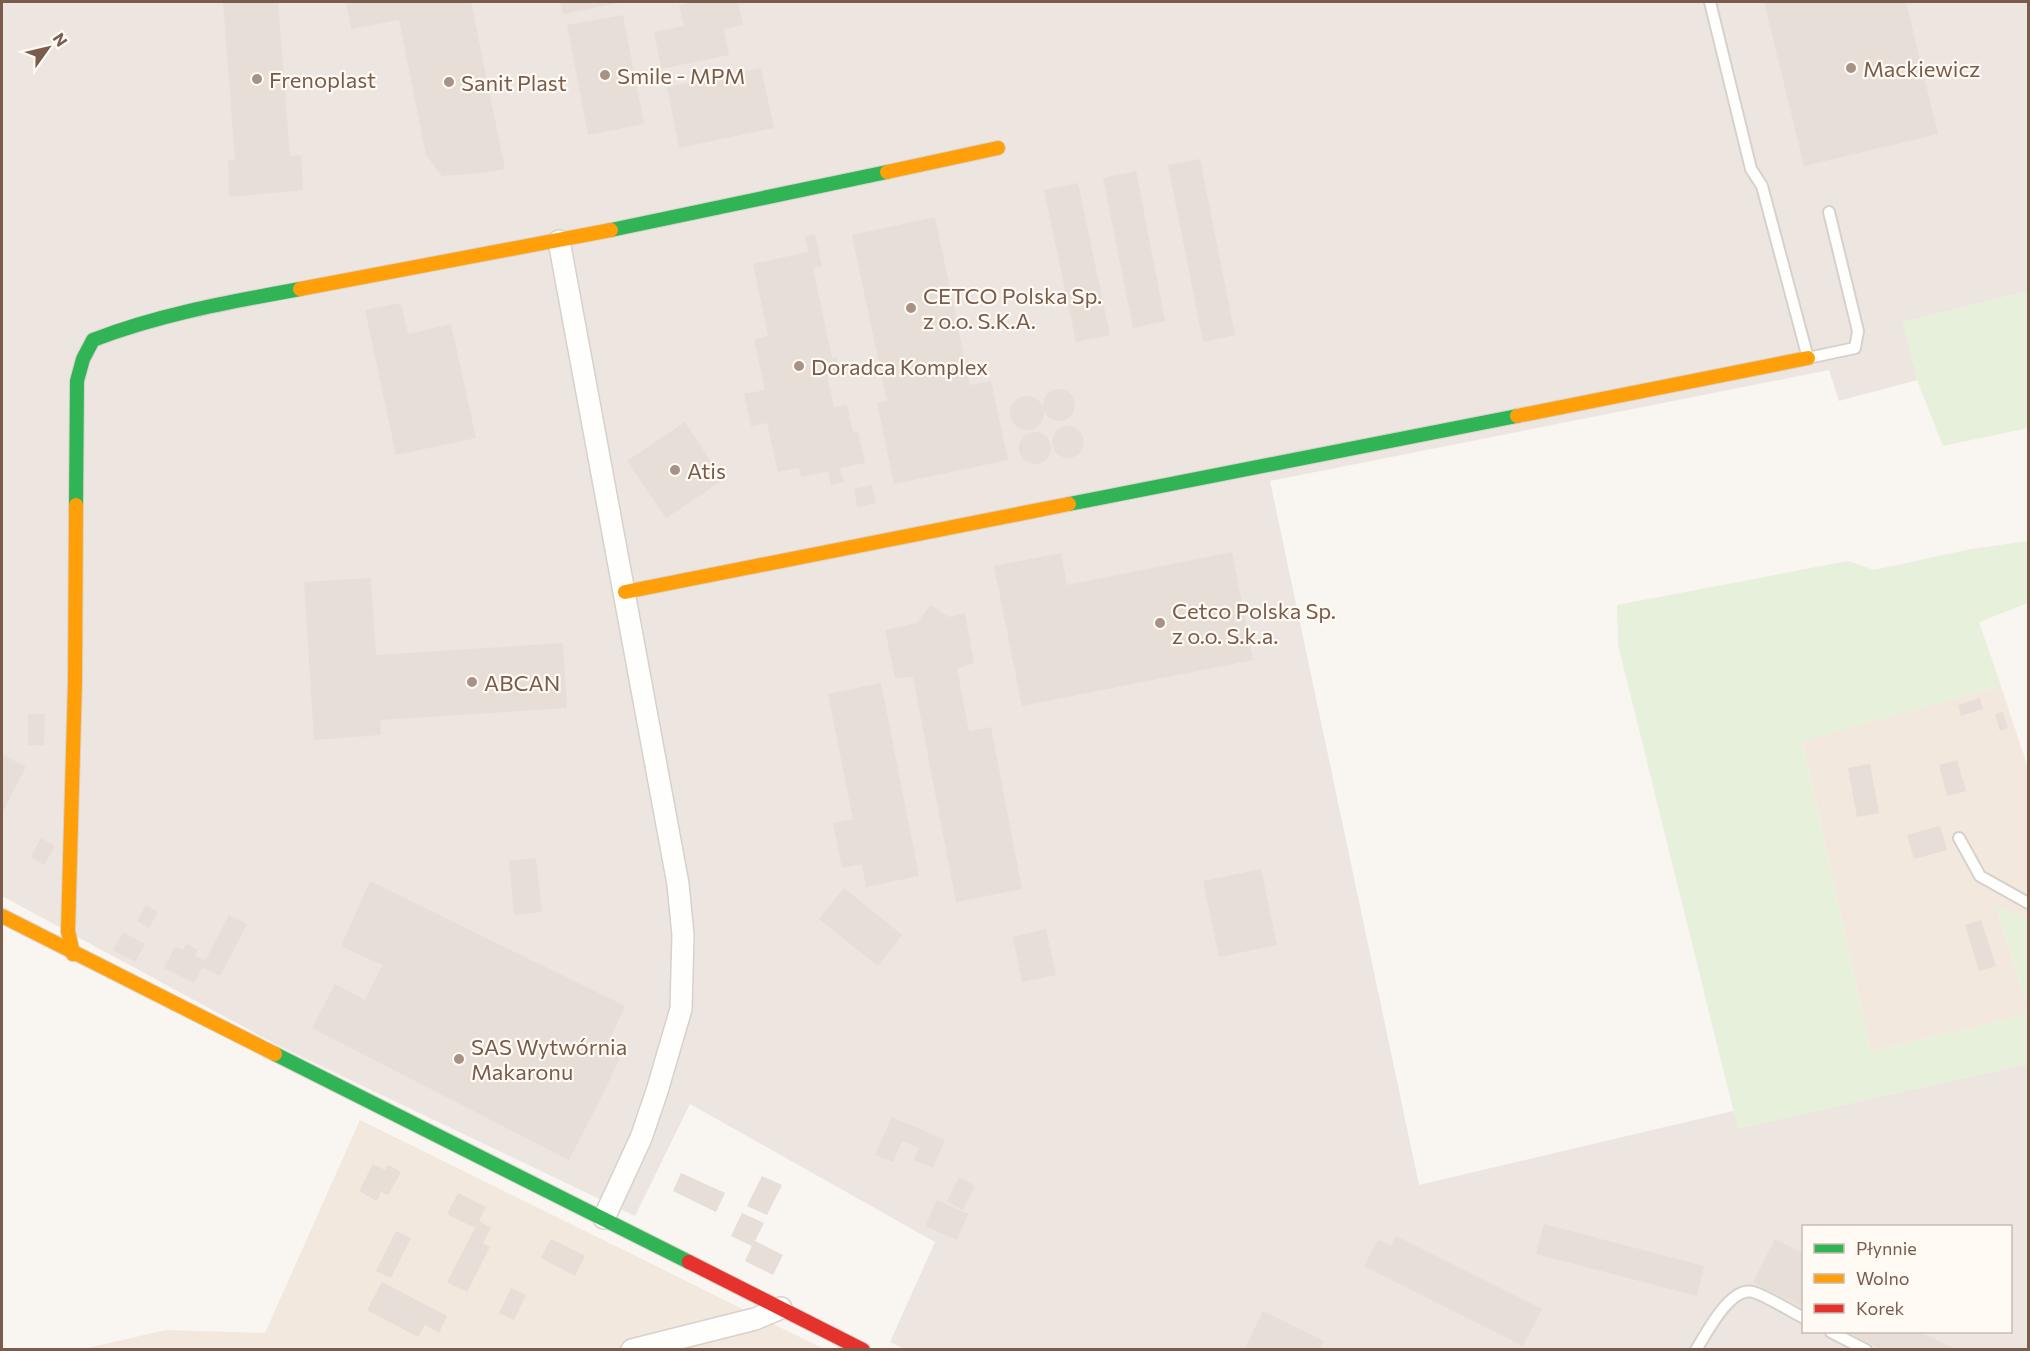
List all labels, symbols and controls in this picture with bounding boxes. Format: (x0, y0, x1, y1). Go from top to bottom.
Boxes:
north arrow (18, 18, 78, 78)
text: N (50, 29, 72, 50)
place label: Mackiewicz (1863, 55, 1980, 82)
marker: Mackiewicz (1844, 61, 1858, 75)
place label: Smile - MPM (617, 62, 745, 89)
place label: Frenoplast (269, 66, 376, 93)
marker: Smile - MPM (598, 68, 612, 82)
place label: Sanit Plast (461, 69, 567, 96)
marker: Frenoplast (250, 72, 264, 86)
marker: Sanit Plast (442, 75, 456, 89)
place label: CETCO Polska Sp. z o.o. S.K.A. (923, 282, 1102, 334)
marker: CETCO Polska Sp. z o.o. S.K.A. (904, 301, 918, 315)
place label: Doradca Komplex (811, 353, 988, 380)
marker: Doradca Komplex (792, 359, 806, 373)
place label: Atis (687, 457, 726, 484)
marker: Atis (668, 463, 682, 477)
place label: Cetco Polska Sp. z o.o. S.k.a. (1172, 597, 1336, 649)
marker: Cetco Polska Sp. z o.o. S.k.a. (1153, 616, 1167, 630)
place label: ABCAN (484, 669, 560, 696)
marker: ABCAN (465, 675, 479, 689)
place label: SAS Wytwórnia Makaronu (471, 1033, 627, 1085)
marker: SAS Wytwórnia Makaronu (452, 1052, 466, 1066)
legend (1802, 1225, 2012, 1333)
text: Płynnie (1856, 1237, 1917, 1259)
text: Wolno (1856, 1267, 1910, 1289)
text: Korek (1856, 1297, 1905, 1319)

